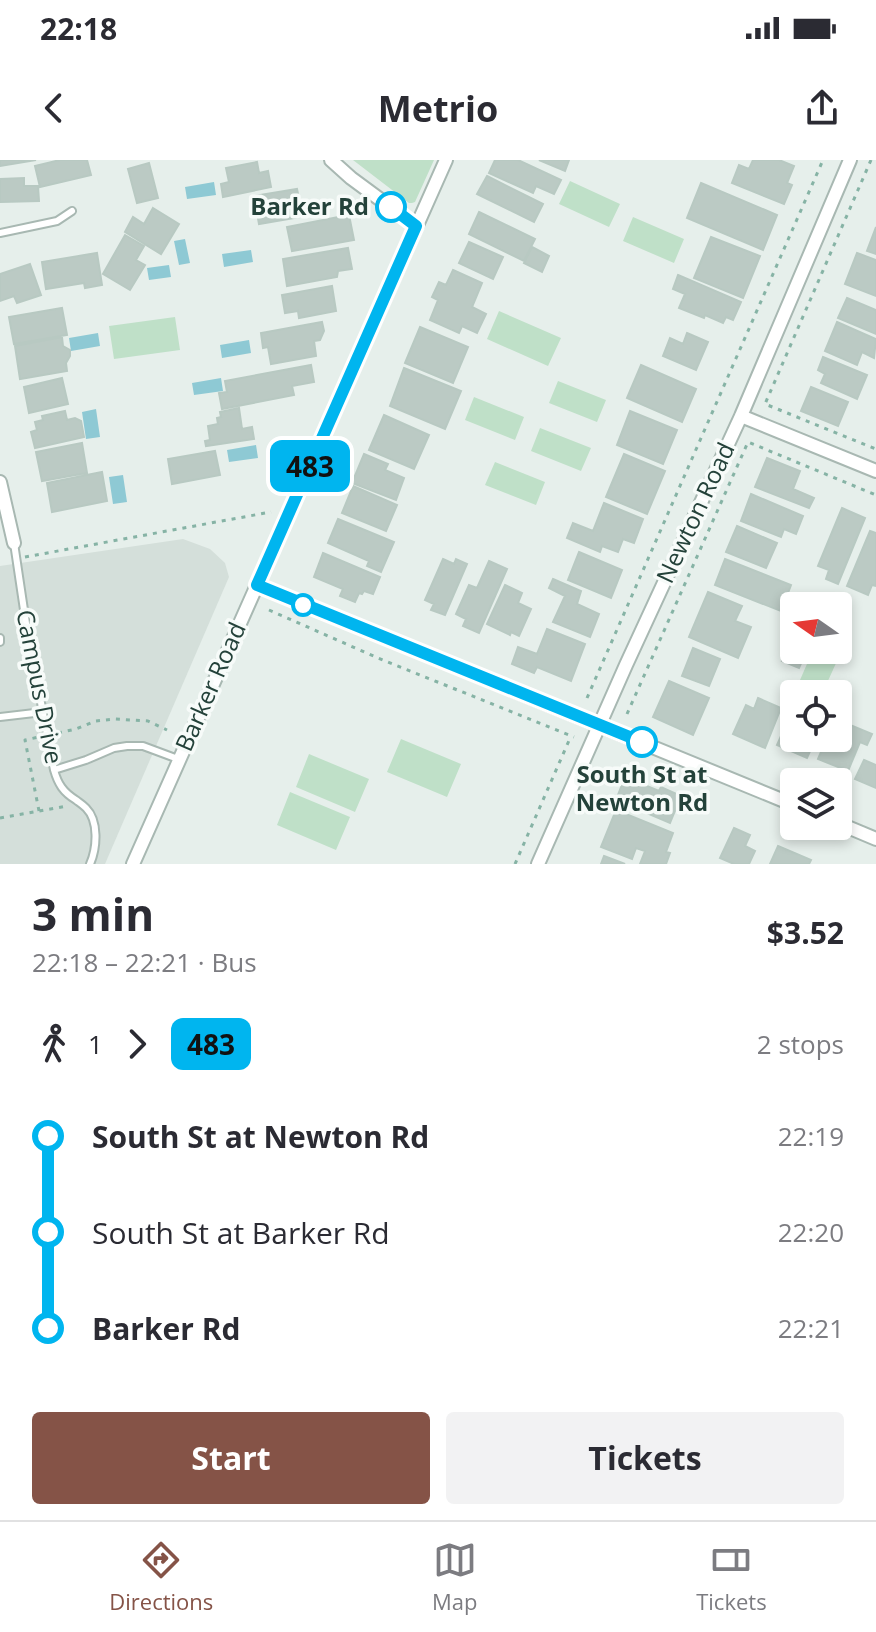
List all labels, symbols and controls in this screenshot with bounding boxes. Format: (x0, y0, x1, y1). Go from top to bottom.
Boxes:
text: 22:18 (40, 8, 117, 49)
text: Metrio (378, 84, 498, 133)
icon: back (32, 86, 76, 130)
icon: share (800, 86, 844, 130)
place label: Barker Rd (250, 189, 369, 222)
marker: Barker Rd (376, 192, 406, 222)
street label: Newton Road (648, 437, 742, 588)
line badge: 483 (264, 440, 356, 492)
text: 483 (286, 447, 334, 485)
north arrow (780, 592, 852, 664)
map controls (780, 592, 852, 840)
unlabelled marker (292, 594, 314, 616)
street label: Campus Drive (9, 607, 72, 767)
street label: Barker Road (166, 617, 253, 756)
button: locate (780, 680, 852, 752)
marker: South St at Newton Rd (627, 727, 657, 757)
place label: South St at Newton Rd (576, 757, 708, 818)
button: layers (780, 768, 852, 840)
text: 3 min (32, 884, 154, 944)
text: $3.52 (767, 912, 844, 953)
text: 22:18 – 22:21 · Bus (32, 944, 257, 980)
icon: walk (32, 1022, 76, 1066)
icon: forward (115, 1022, 159, 1066)
text: 483 (187, 1025, 235, 1063)
text: 1 (88, 1026, 103, 1062)
text: 2 stops (757, 1026, 844, 1062)
text: South St at Newton Rd (92, 1116, 429, 1157)
text: 22:19 (778, 1118, 844, 1154)
text: South St at Barker Rd (92, 1212, 390, 1253)
text: 22:20 (778, 1214, 844, 1250)
text: Barker Rd (92, 1308, 240, 1349)
text: 22:21 (778, 1310, 844, 1346)
button: Start (32, 1412, 430, 1504)
button: Tickets (446, 1412, 844, 1504)
tab: Directions (109, 1538, 213, 1616)
tab: Map (432, 1538, 478, 1616)
tab: Tickets (696, 1538, 767, 1616)

